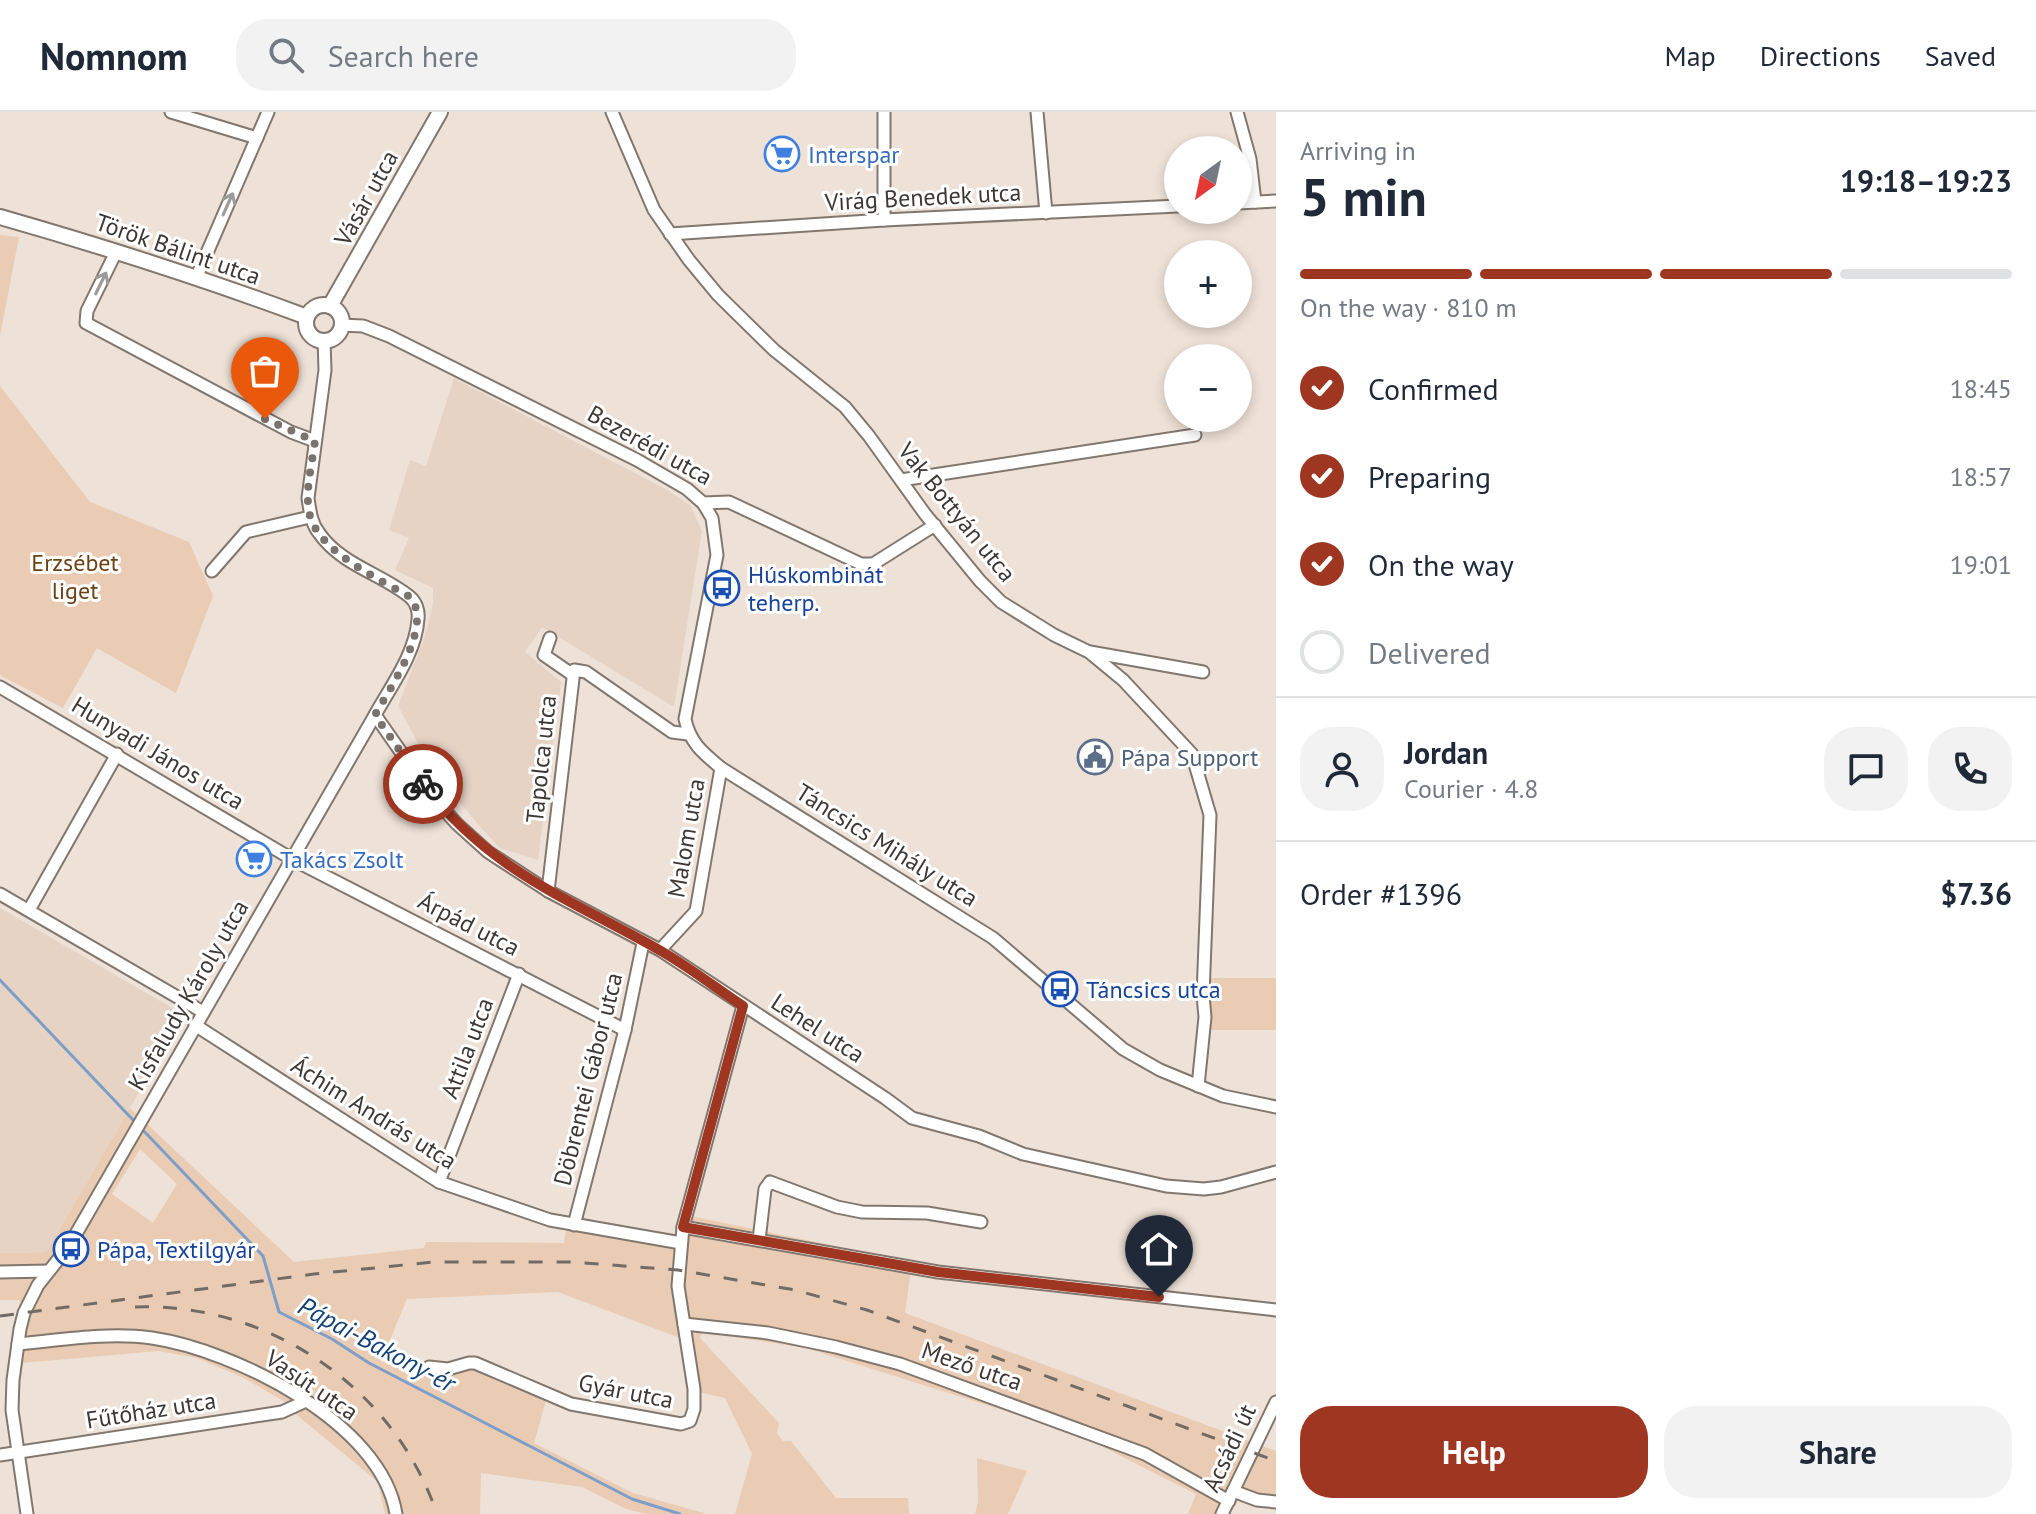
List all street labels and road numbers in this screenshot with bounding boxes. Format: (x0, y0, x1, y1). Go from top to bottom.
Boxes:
street label: Vásár utca (327, 145, 405, 252)
street label: Virág Benedek utca (823, 176, 1022, 218)
street label: Török Bálint utca (91, 206, 265, 292)
street label: Bezerédi utca (582, 398, 718, 492)
street label: Vak Bottyán utca (891, 435, 1023, 588)
street label: Hunyadi János utca (66, 689, 250, 817)
street label: Tapolca utca (519, 694, 563, 824)
street label: Malom utca (660, 776, 712, 900)
street label: Táncsics Mihály utca (790, 776, 984, 914)
street label: Árpád utca (413, 885, 525, 963)
street label: Kisfaludy Károly utca (121, 894, 255, 1096)
street label: Döbrentei Gábor utca (547, 969, 629, 1189)
street label: Lehel utca (765, 986, 871, 1070)
street label: Attila utca (434, 993, 500, 1103)
street label: Áchim András utca (285, 1050, 463, 1176)
street label: Mező utca (918, 1334, 1026, 1398)
street label: Vasút utca (259, 1342, 364, 1427)
street label: Gyár utca (576, 1367, 676, 1415)
street label: Fűtőház utca (84, 1384, 218, 1436)
street label: Acsádi út (1195, 1399, 1263, 1497)

